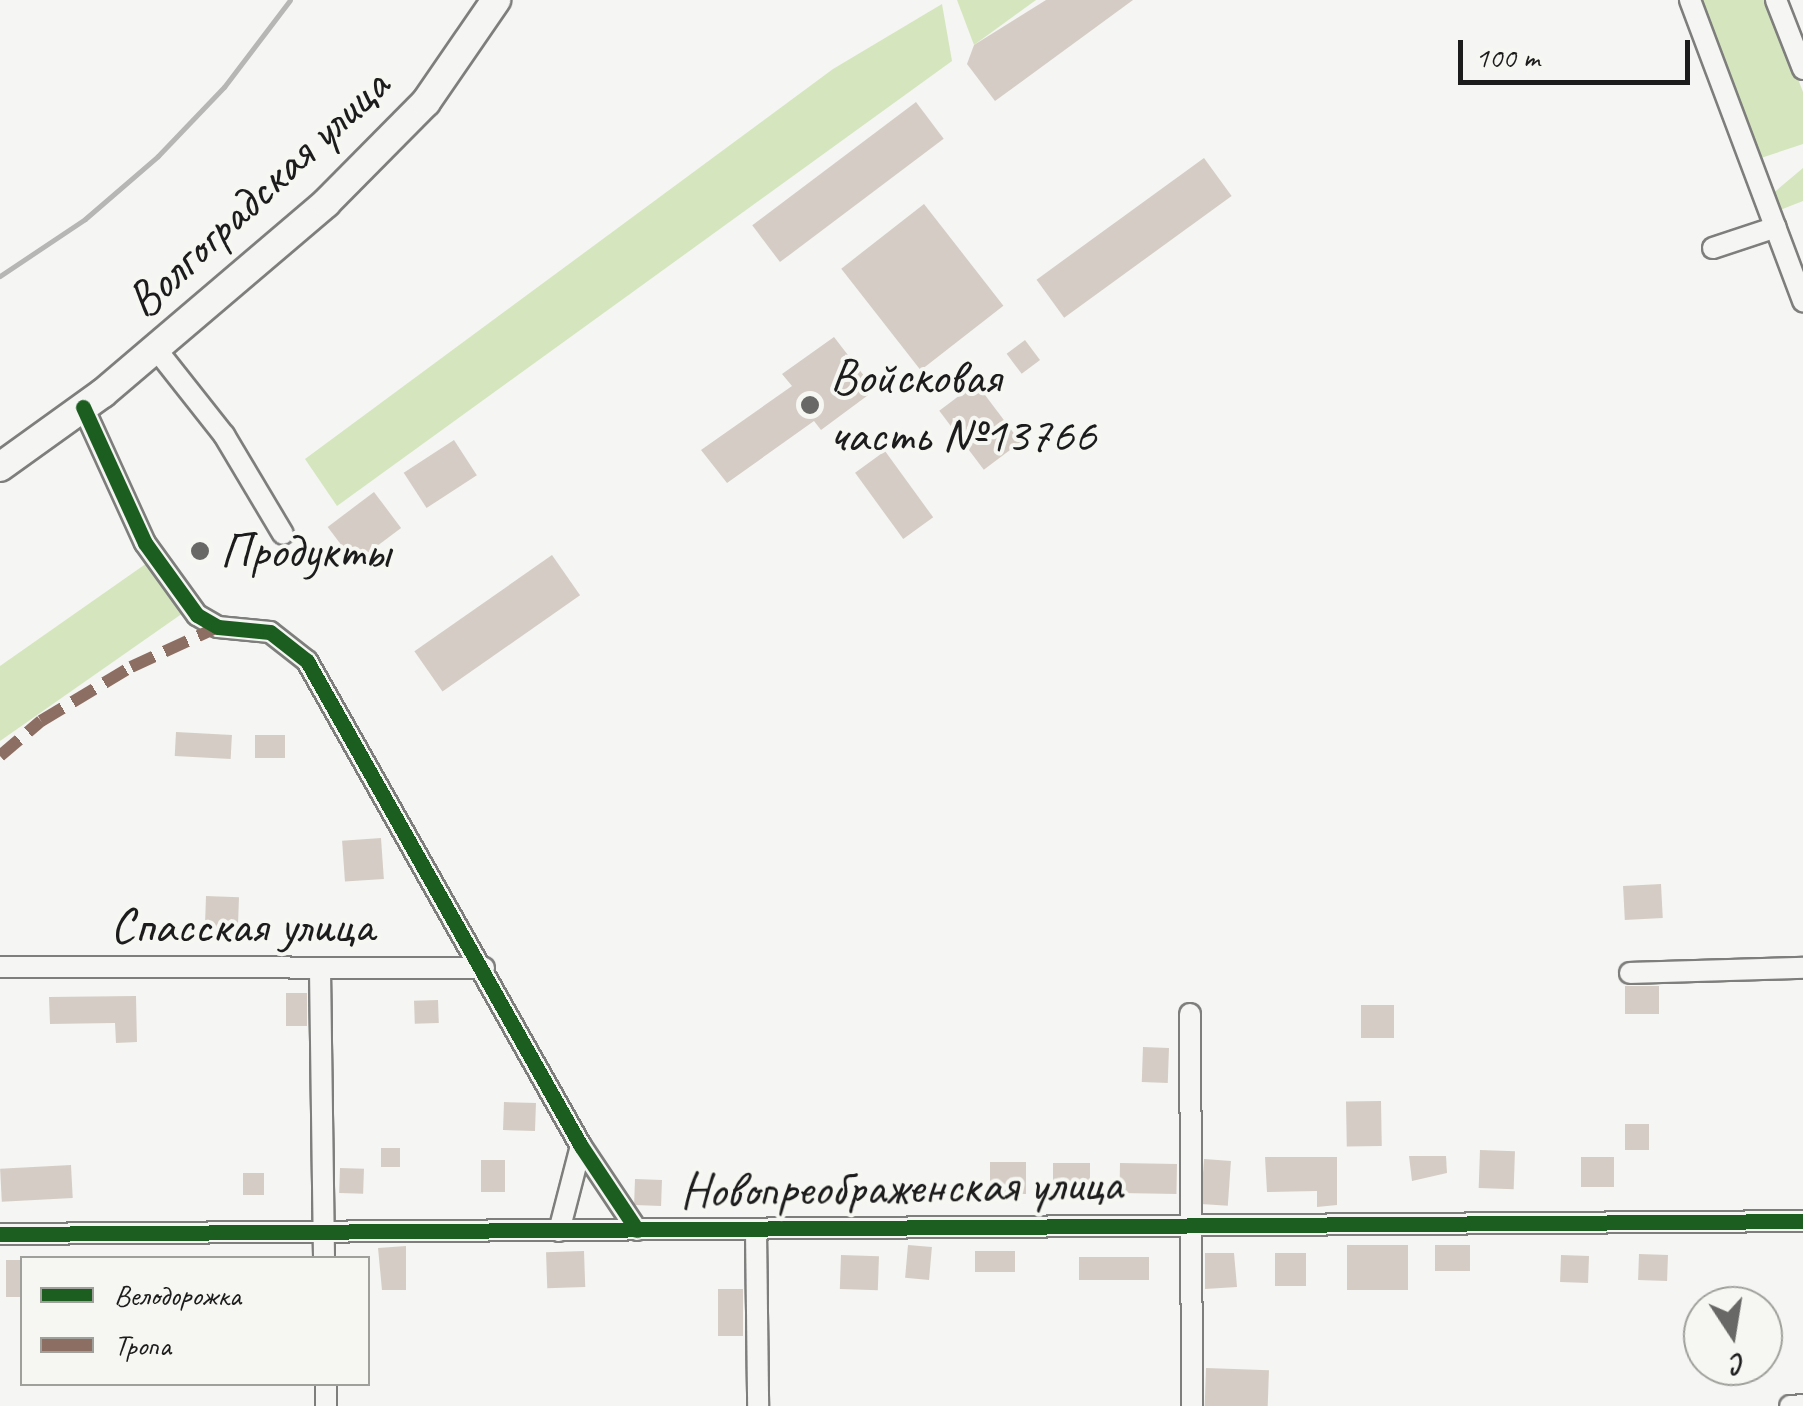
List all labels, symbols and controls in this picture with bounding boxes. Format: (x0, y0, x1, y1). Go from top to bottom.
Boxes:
scale bar (1463, 20, 1696, 82)
text: 100 m (1475, 38, 1540, 76)
street label: Волгоградская улица (111, 54, 403, 332)
place label: Войсковая часть №13766 (830, 346, 1096, 464)
marker: Войсковая часть №13766 (799, 394, 821, 416)
place label: Продукты (220, 521, 390, 581)
marker: Продукты (189, 540, 211, 562)
street label: Спасская улица (109, 896, 375, 956)
street label: Новопреображенская улица (678, 1153, 1124, 1221)
legend (20, 1256, 370, 1386)
text: Велодорожка (114, 1276, 241, 1314)
north arrow (1683, 1286, 1783, 1386)
text: Тропа (114, 1326, 171, 1364)
text: С (1729, 1345, 1749, 1382)

